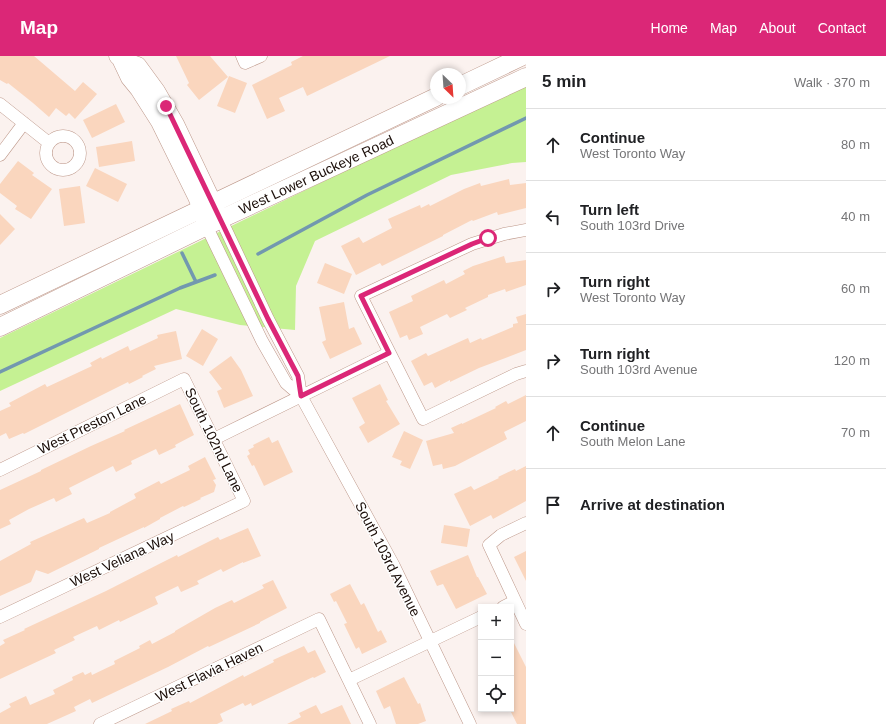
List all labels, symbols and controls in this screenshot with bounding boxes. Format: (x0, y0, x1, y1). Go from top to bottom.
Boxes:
text: Map (20, 17, 58, 38)
text: Home (651, 20, 688, 36)
text: Map (710, 20, 737, 36)
text: About (759, 20, 796, 36)
text: Contact (818, 20, 866, 36)
north arrow (430, 68, 466, 104)
text: 5 min (542, 72, 586, 91)
text: Walk · 370 m (794, 75, 870, 90)
route end (157, 97, 175, 115)
text: Continue (580, 129, 645, 146)
street label: West Lower Buckeye Road (236, 132, 396, 218)
icon: ahead (542, 134, 564, 156)
text: 80 m (841, 137, 870, 152)
text: West Toronto Way (580, 146, 685, 161)
text: Turn left (580, 201, 639, 218)
icon: left (542, 206, 564, 228)
text: 40 m (841, 209, 870, 224)
text: South 103rd Drive (580, 218, 685, 233)
route start (479, 229, 497, 247)
text: Turn right (580, 273, 650, 290)
icon: right (542, 278, 564, 300)
text: 60 m (841, 281, 870, 296)
text: West Toronto Way (580, 290, 685, 305)
text: Turn right (580, 345, 650, 362)
icon: right (542, 350, 564, 372)
text: 120 m (834, 353, 870, 368)
text: South 103rd Avenue (580, 362, 698, 377)
street label: South 102nd Lane (182, 385, 246, 495)
street label: West Preston Lane (35, 391, 149, 457)
text: Continue (580, 417, 645, 434)
icon: ahead (542, 422, 564, 444)
text: 70 m (841, 425, 870, 440)
text: South Melon Lane (580, 434, 686, 449)
icon: arrive (542, 494, 564, 516)
text: Arrive at destination (580, 496, 725, 513)
street label: South 103rd Avenue (352, 499, 424, 619)
street label: West Veliana Way (67, 528, 177, 590)
map controls (478, 604, 514, 712)
button: + (478, 604, 514, 640)
street label: West Flavia Haven (153, 639, 265, 705)
button: − (478, 640, 514, 676)
button: locate (478, 676, 514, 712)

